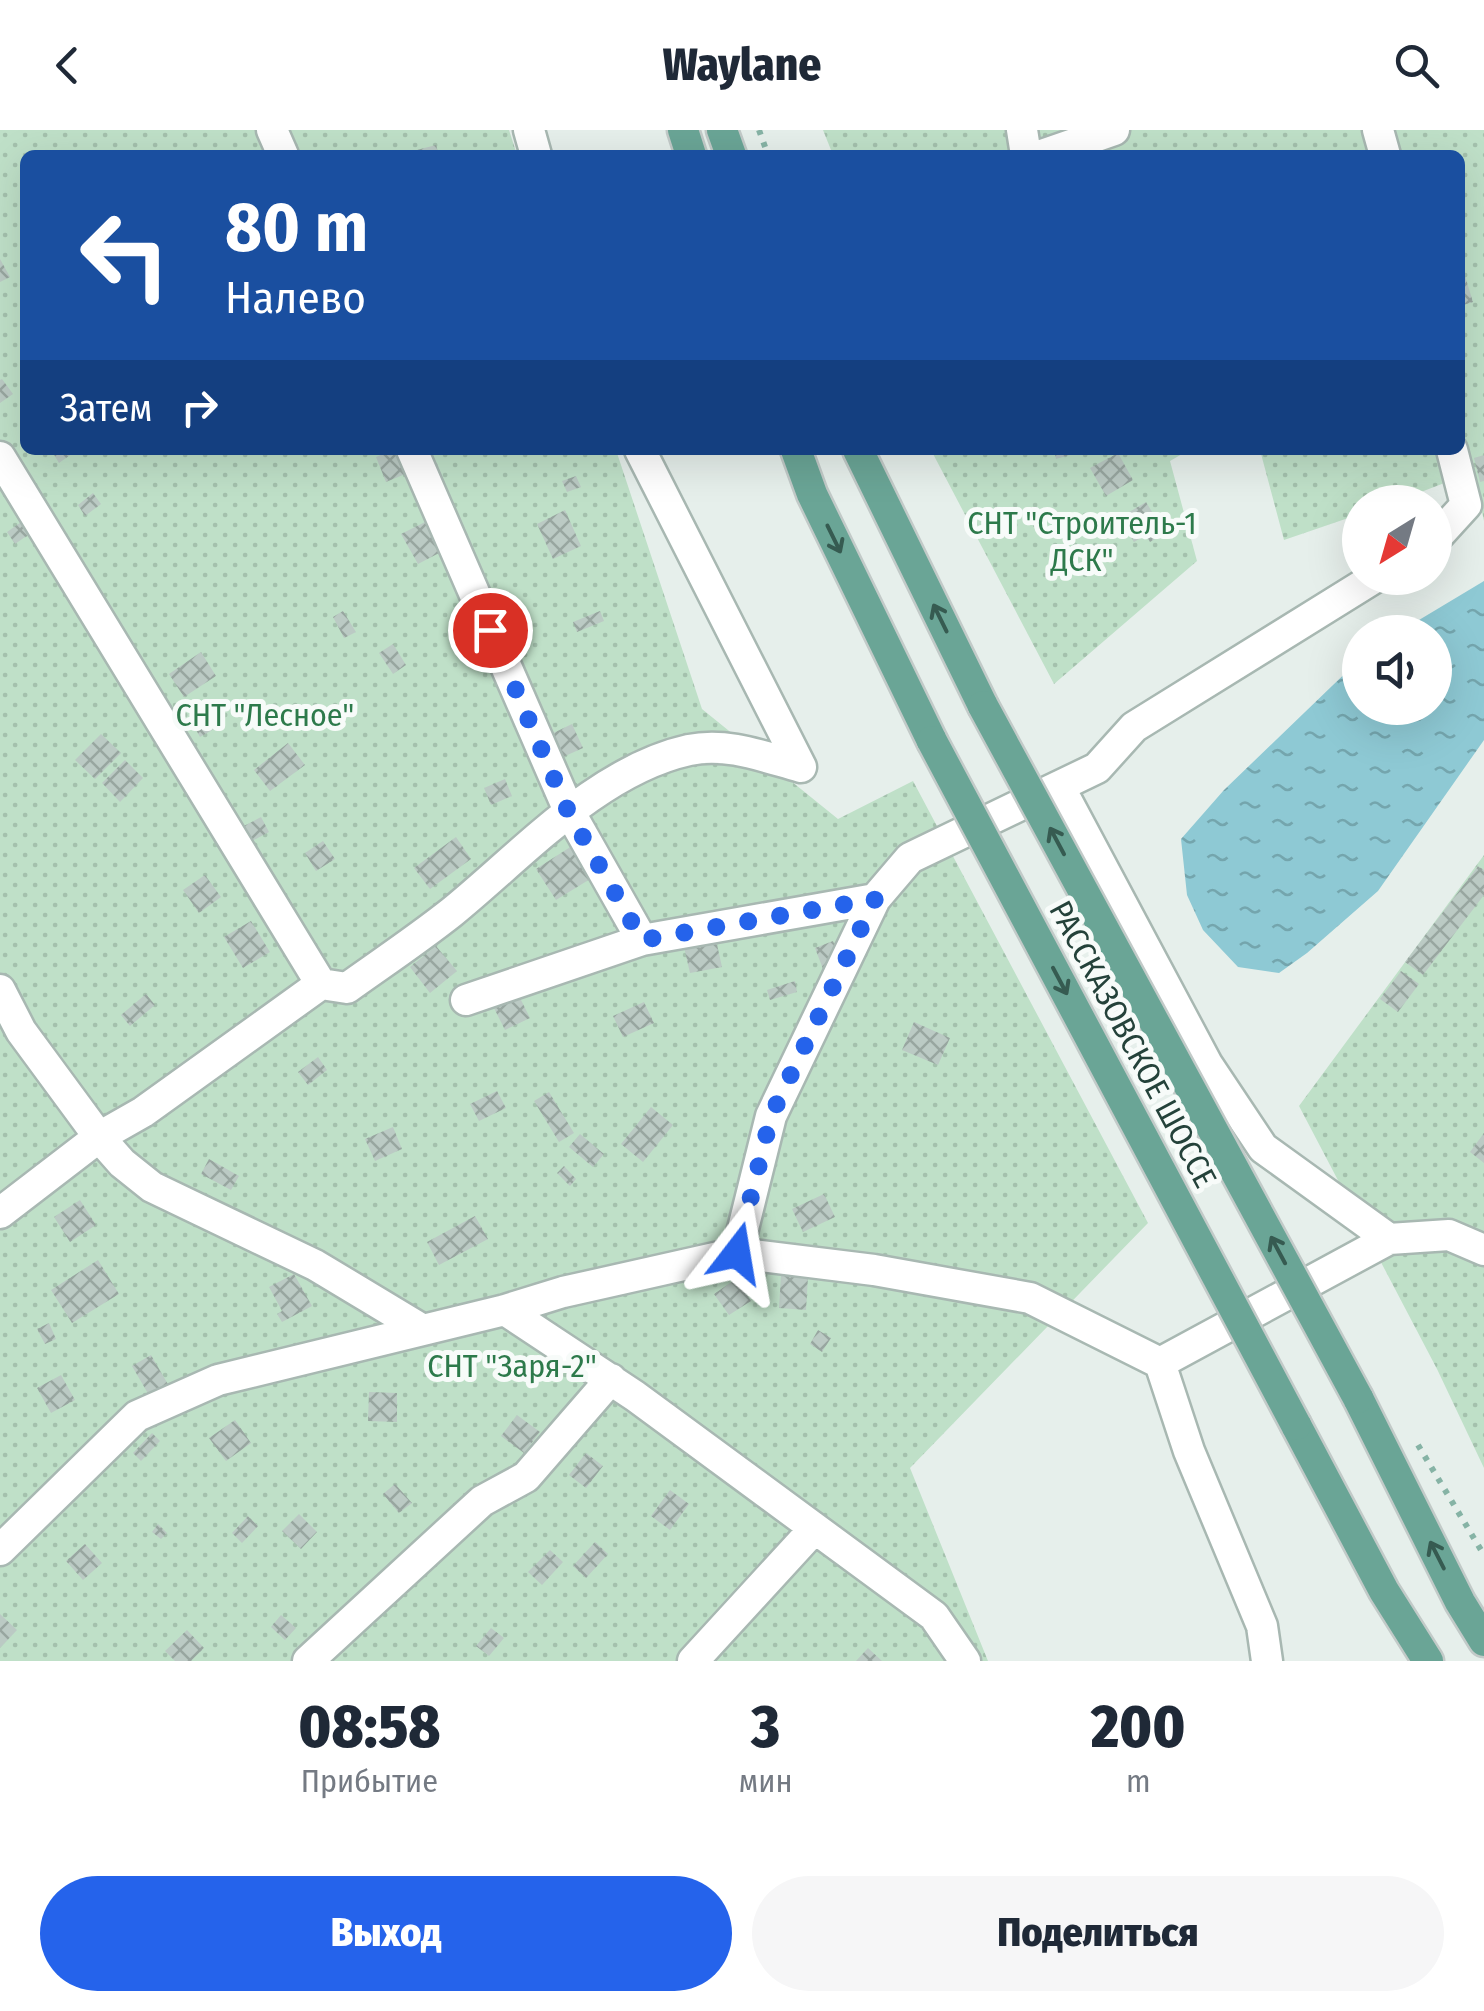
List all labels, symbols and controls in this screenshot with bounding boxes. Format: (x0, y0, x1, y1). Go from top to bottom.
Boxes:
icon: back (40, 38, 95, 93)
text: Waylane (663, 38, 821, 92)
icon: search (1389, 38, 1444, 93)
text: 80 m (225, 186, 368, 270)
icon: left (60, 190, 190, 320)
text: Налево (225, 271, 366, 325)
icon: right (172, 380, 227, 435)
text: Затем (60, 385, 152, 431)
north arrow (1342, 485, 1452, 595)
map controls (1342, 485, 1452, 725)
park label: СНТ "Строитель-1 ДСК" (967, 504, 1197, 579)
one-way arrow (826, 524, 845, 554)
pin (448, 588, 533, 673)
icon: arrive (463, 603, 518, 658)
one-way arrow (930, 604, 949, 634)
button: sound (1342, 615, 1452, 725)
park label: СНТ "Лесное" (176, 696, 354, 734)
one-way arrow (1046, 827, 1066, 857)
street label: РАССКАЗОВСКОЕ ШОССЕ (1041, 894, 1225, 1194)
one-way arrow (1051, 966, 1070, 996)
position arrow (685, 1201, 789, 1305)
one-way arrow (1268, 1236, 1288, 1266)
park label: СНТ "Заря-2" (427, 1347, 597, 1385)
one-way arrow (1427, 1541, 1446, 1571)
text: 08:58 (298, 1691, 441, 1763)
text: 3 (751, 1691, 780, 1763)
text: 200 (1091, 1691, 1186, 1763)
text: Прибытие (301, 1762, 438, 1800)
text: мин (739, 1762, 793, 1800)
text: m (1126, 1762, 1151, 1800)
button: Выход (40, 1876, 732, 1991)
button: Поделиться (752, 1876, 1444, 1991)

